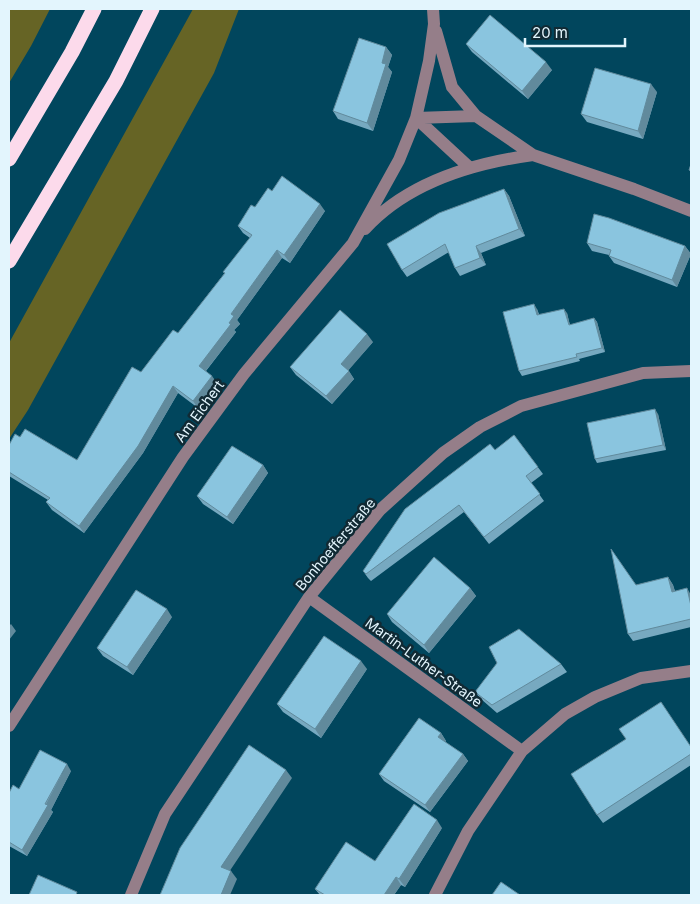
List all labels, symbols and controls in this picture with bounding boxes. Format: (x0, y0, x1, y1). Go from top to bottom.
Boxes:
scale bar (525, 15, 625, 47)
text: 20 m (532, 23, 568, 42)
street label: Am Eichert (171, 376, 227, 445)
street label: Bonhoefferstraße (291, 494, 379, 594)
street label: Martin-Luther-Straße (362, 614, 486, 710)

